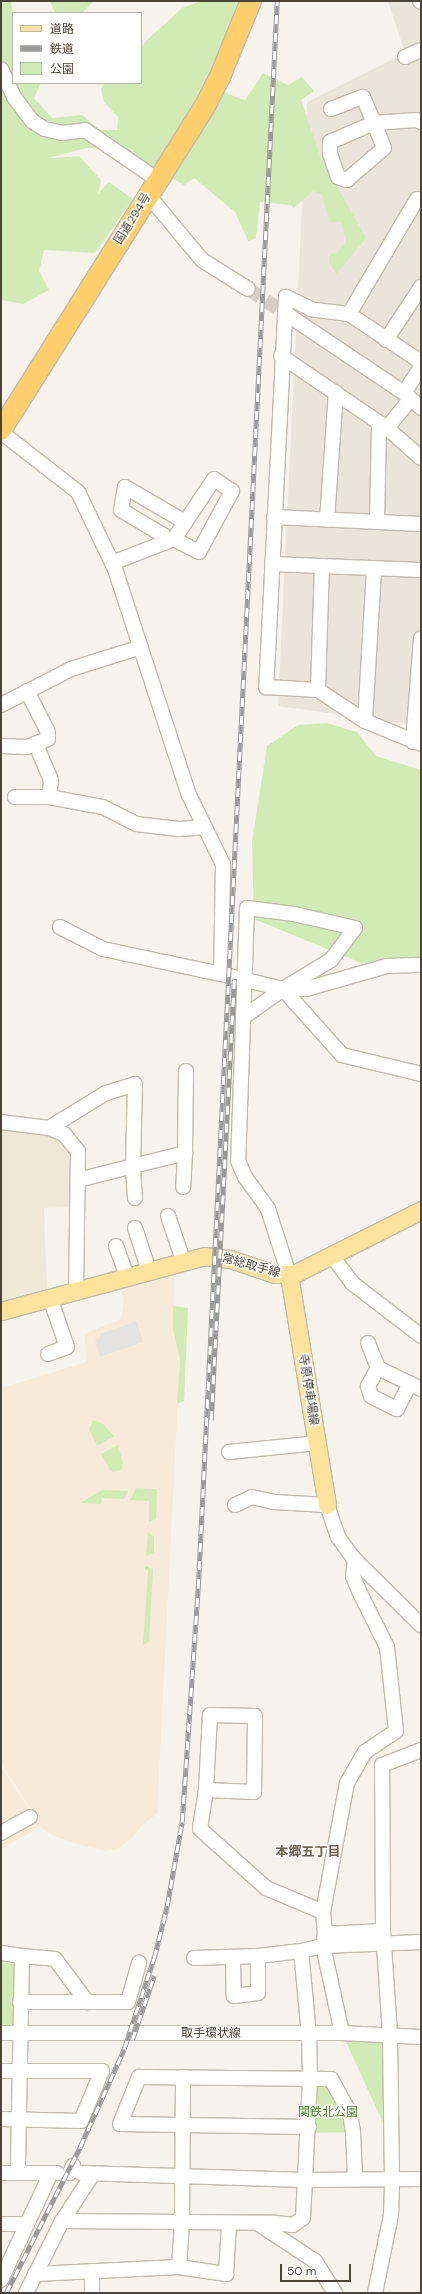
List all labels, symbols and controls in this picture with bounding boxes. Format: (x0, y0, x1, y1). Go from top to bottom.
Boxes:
legend (12, 12, 142, 84)
text: 道路 (50, 21, 74, 37)
text: 鉄道 (50, 41, 74, 57)
text: 公園 (50, 61, 74, 77)
street label: 国道294号 (112, 191, 154, 247)
street label: 常総取手線 (220, 1251, 282, 1281)
street label: 寺原停車場線 (295, 1353, 321, 1427)
district label: 本郷五丁目 (276, 1844, 340, 1860)
street label: 取手環状線 (181, 2027, 241, 2041)
park label: 関鉄北公園 (298, 2106, 358, 2120)
scale bar (282, 2256, 353, 2282)
text: 50 m (287, 2263, 316, 2279)

